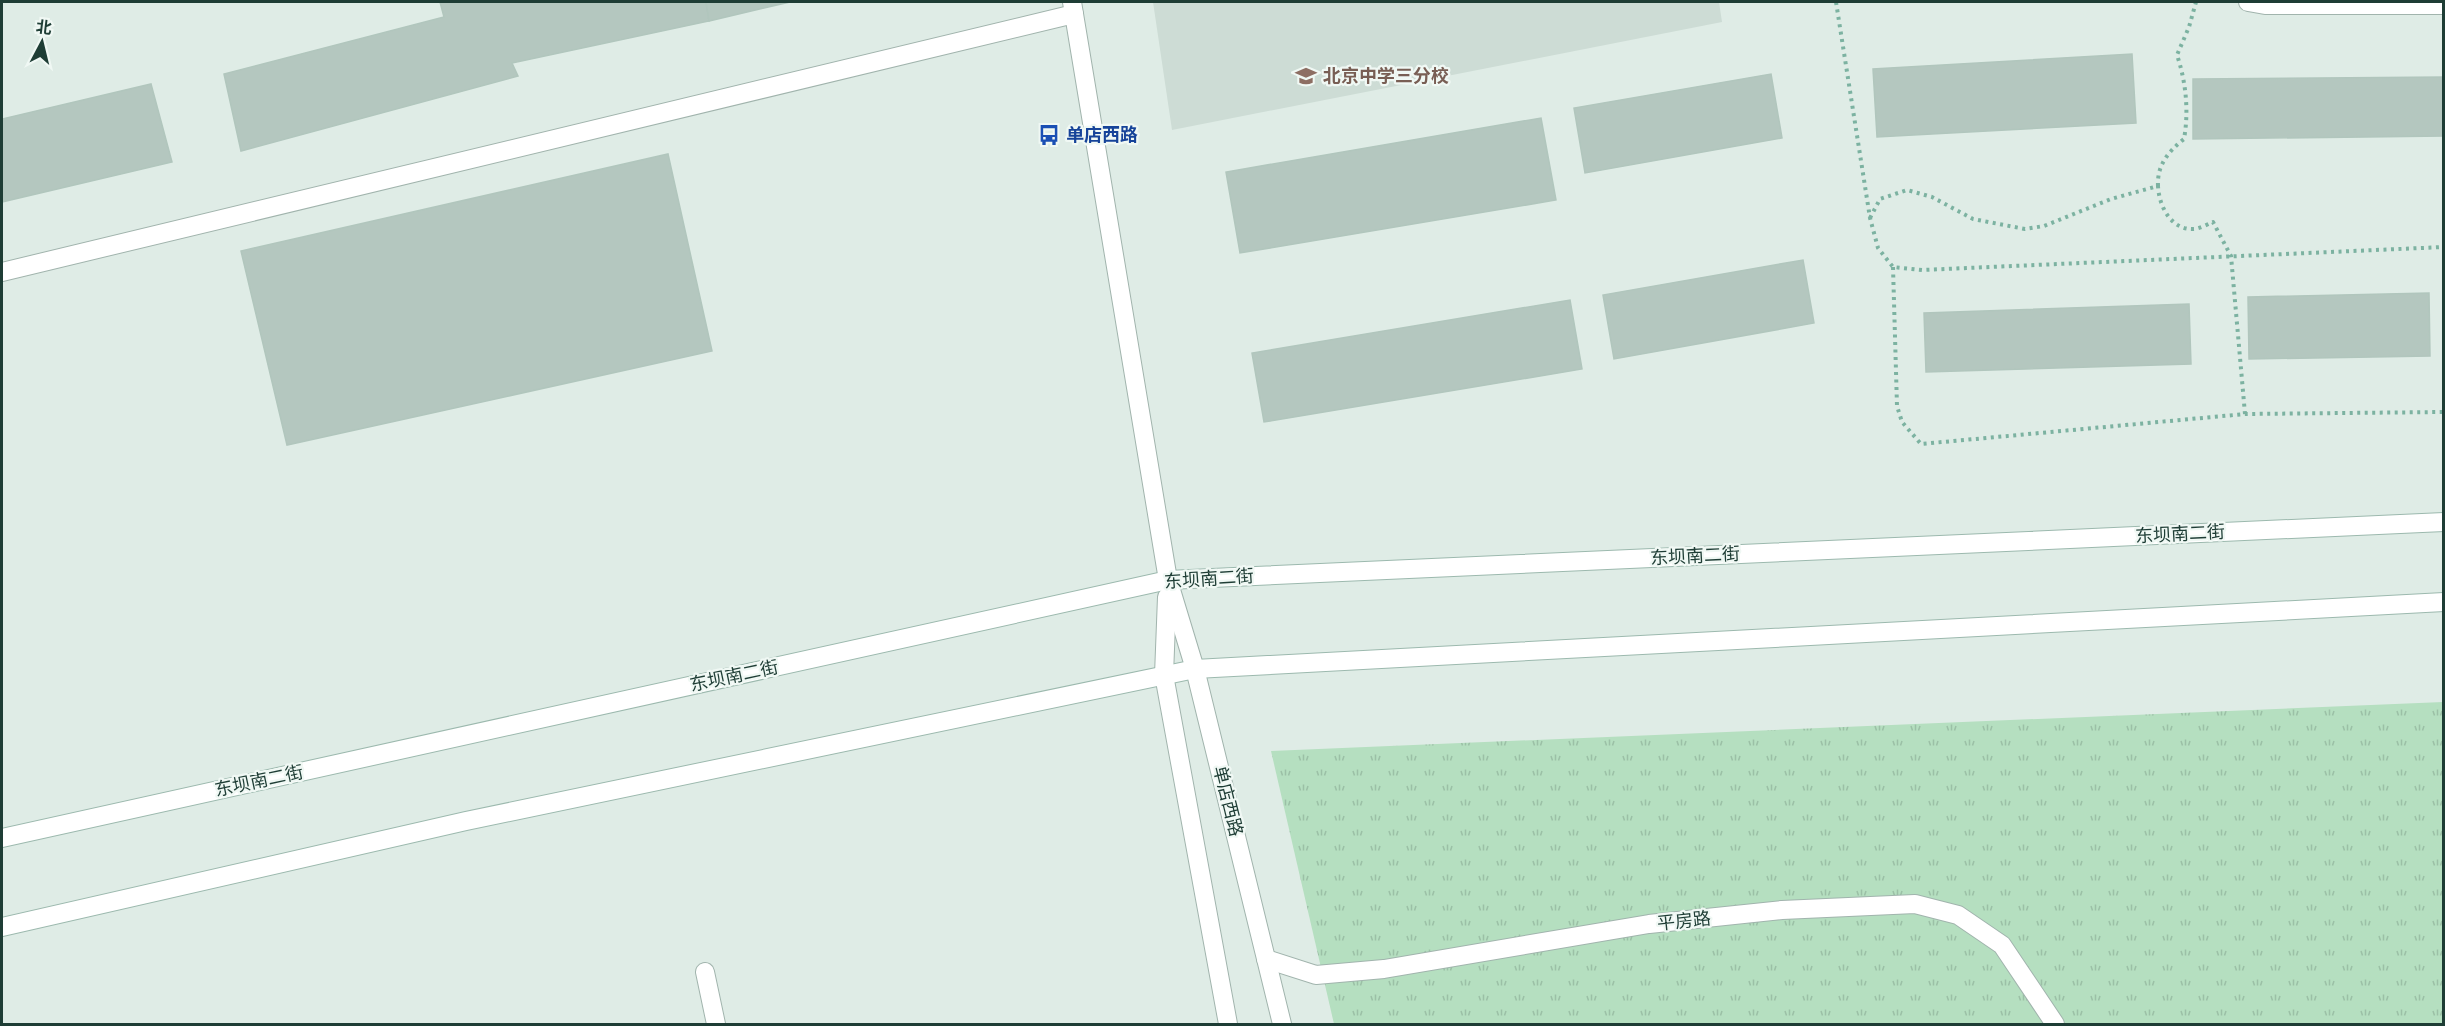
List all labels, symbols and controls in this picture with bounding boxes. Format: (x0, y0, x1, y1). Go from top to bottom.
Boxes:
north arrow (12, 12, 72, 72)
text: 北 (34, 18, 53, 40)
school or university icon: 北京中学三分校 (1294, 64, 1318, 88)
place label: 北京中学三分校 (1323, 66, 1449, 89)
bus stop icon: 单店西路 (1037, 123, 1061, 147)
place label: 单店西路 (1066, 125, 1138, 148)
street label: 东坝南二街 (2135, 522, 2226, 549)
street label: 东坝南二街 (1650, 544, 1741, 571)
street label: 东坝南二街 (1163, 566, 1255, 595)
street label: 东坝南二街 (688, 657, 781, 698)
street label: 东坝南二街 (213, 762, 306, 803)
street label: 单店西路 (1207, 764, 1246, 839)
street label: 平房路 (1656, 908, 1712, 937)

